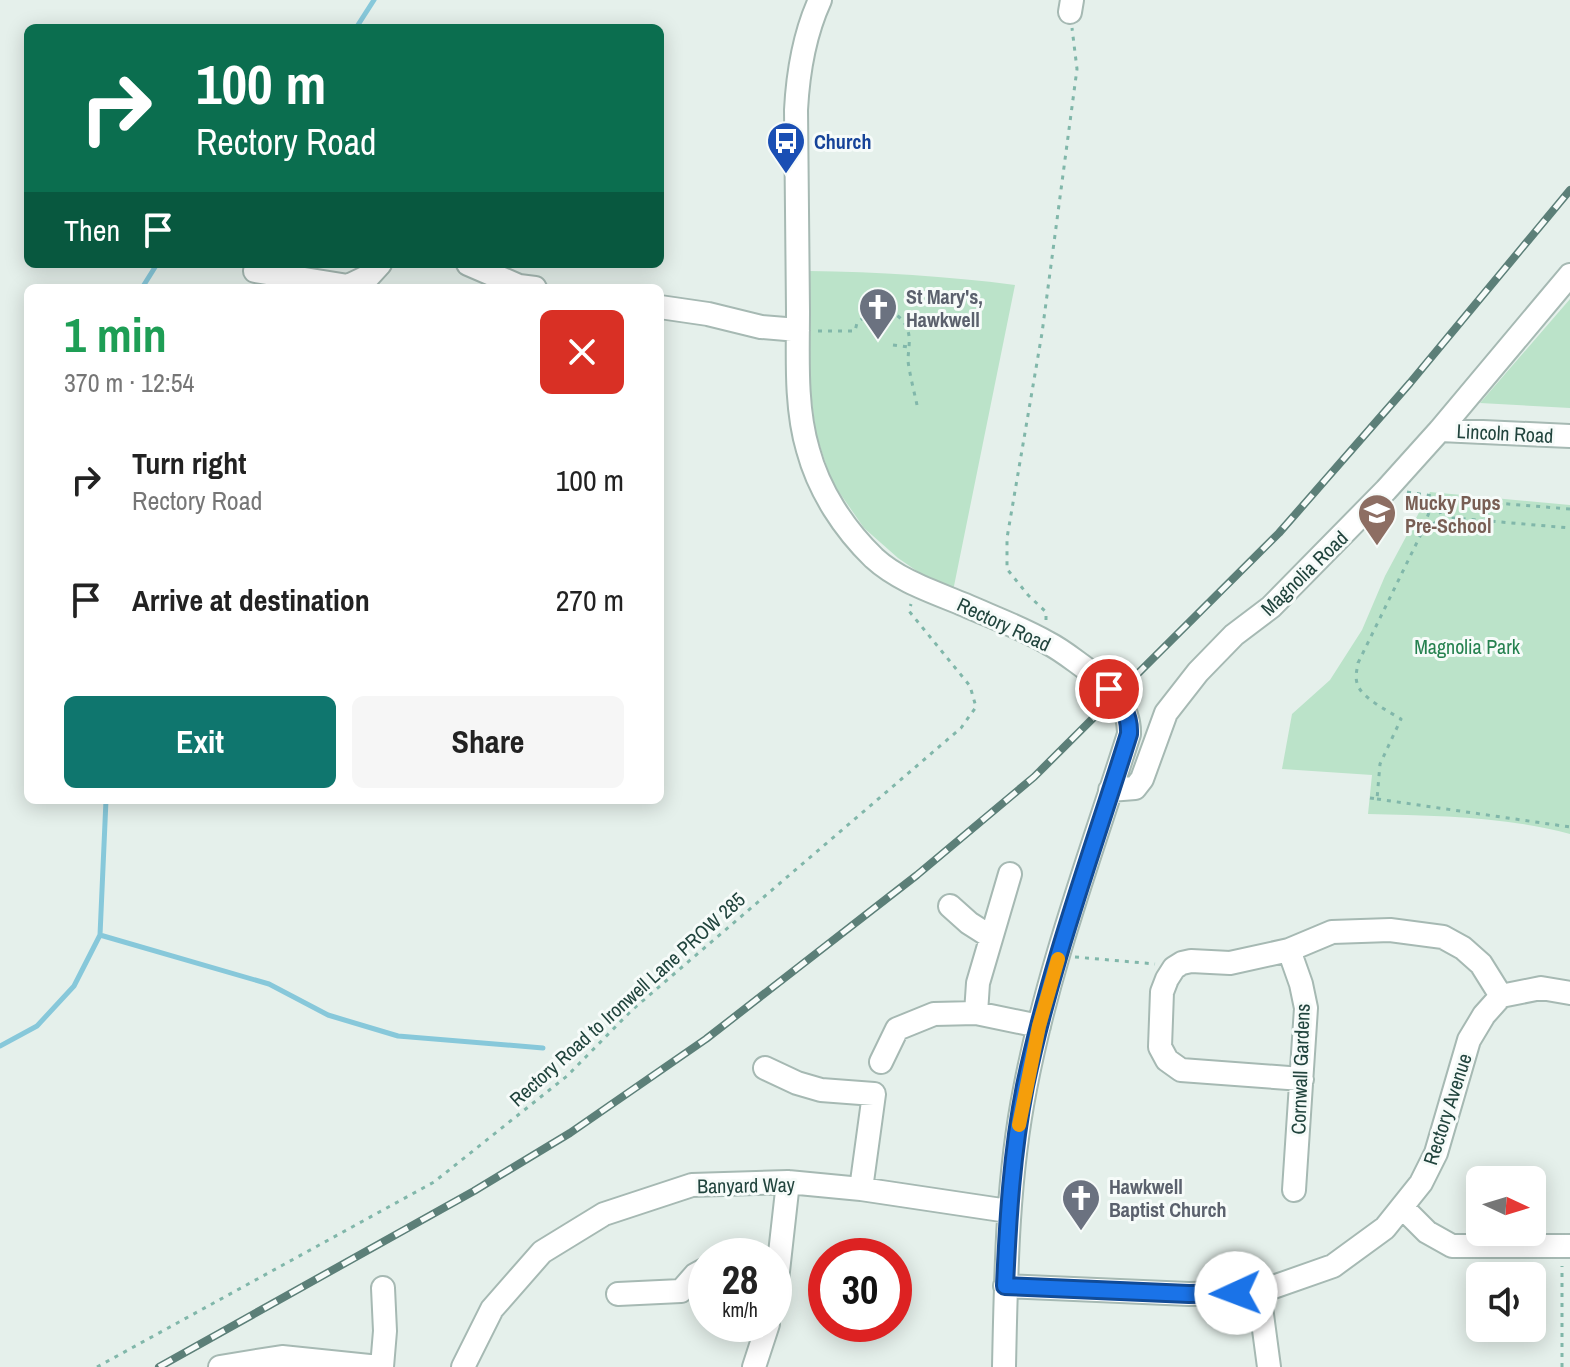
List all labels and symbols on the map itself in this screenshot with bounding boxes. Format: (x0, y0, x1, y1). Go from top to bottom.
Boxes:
bus stop icon: Church (765, 120, 807, 175)
place label: Church (814, 128, 871, 155)
place label: St Mary's, Hawkwell (906, 283, 983, 333)
church icon: St Mary's, Hawkwell (857, 286, 899, 341)
street label: Lincoln Road (1456, 417, 1554, 449)
place label: Mucky Pups Pre-School (1405, 489, 1501, 539)
school or university icon: Mucky Pups Pre-School (1356, 492, 1398, 547)
street label: Magnolia Road (1255, 525, 1353, 621)
street label: Rectory Road (953, 591, 1055, 657)
park label: Magnolia Park (1414, 633, 1521, 660)
pin (1075, 655, 1143, 723)
street label: Rectory Road to Ironwell Lane PROW 285 (503, 886, 751, 1112)
street label: Cornwall Gardens (1284, 1003, 1316, 1135)
street label: Rectory Avenue (1416, 1050, 1478, 1168)
north arrow (1466, 1166, 1546, 1246)
street label: Banyard Way (697, 1171, 796, 1199)
place label: Hawkwell Baptist Church (1109, 1173, 1227, 1223)
church icon: Hawkwell Baptist Church (1060, 1177, 1102, 1232)
speed limit sign: 30 (808, 1238, 912, 1342)
position arrow (1194, 1251, 1278, 1335)

